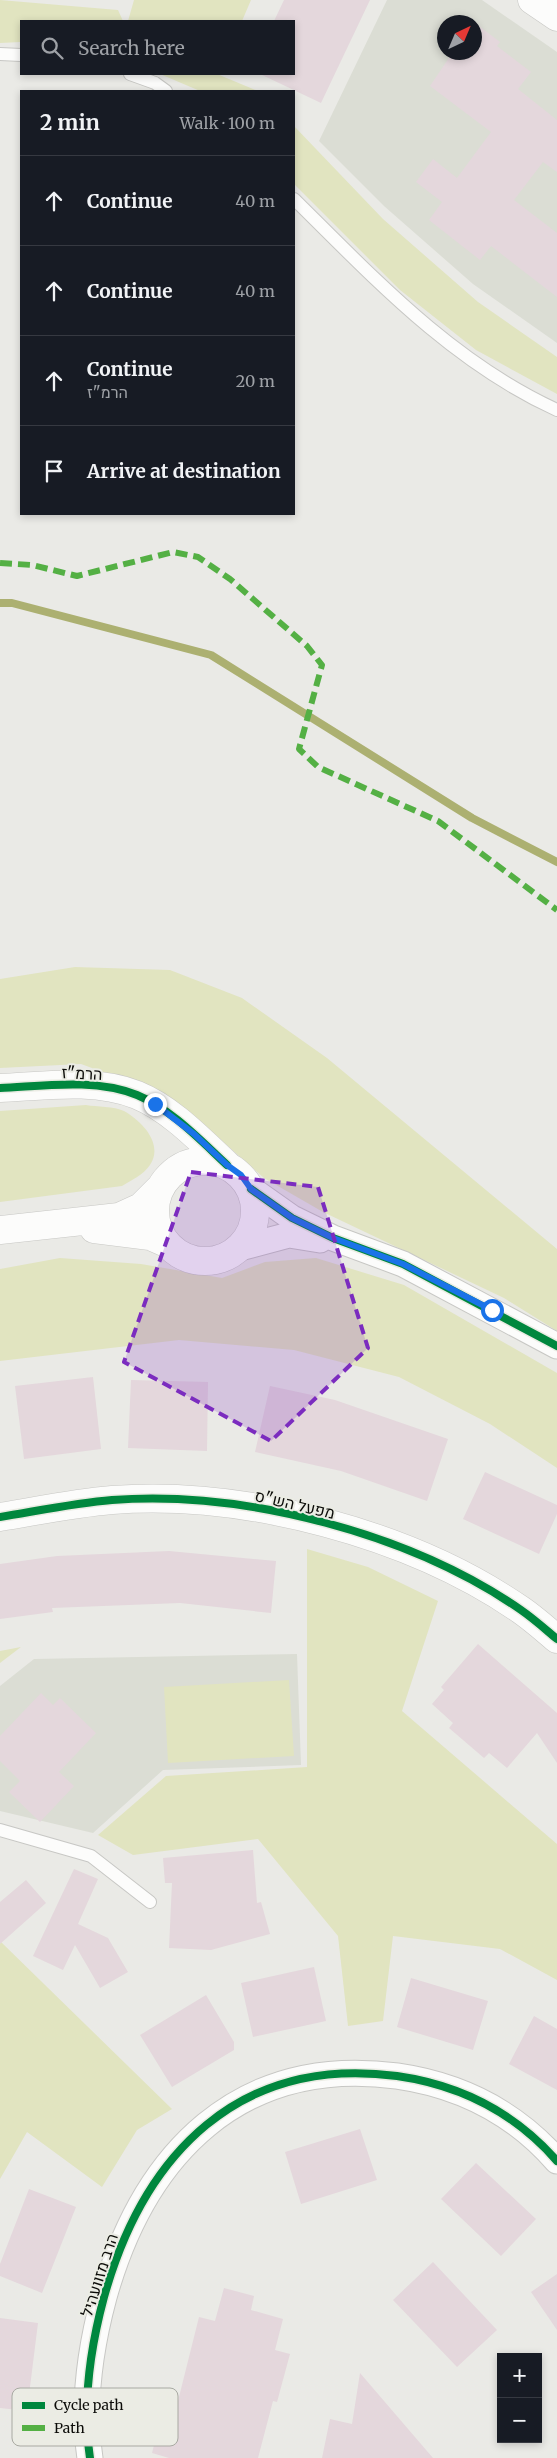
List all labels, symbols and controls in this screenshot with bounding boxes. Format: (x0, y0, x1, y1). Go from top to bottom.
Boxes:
north arrow (437, 15, 482, 60)
search box (20, 20, 295, 75)
icon: search (38, 34, 66, 62)
text: Search here (78, 36, 185, 60)
text: 2 min (40, 109, 100, 136)
text: Walk · 100 m (180, 113, 275, 133)
icon: ahead (40, 187, 68, 215)
text: Continue (87, 189, 173, 213)
text: 40 m (235, 191, 275, 211)
icon: ahead (40, 277, 68, 305)
text: Continue (87, 279, 173, 303)
text: 40 m (235, 281, 275, 301)
text: Continue (87, 357, 173, 381)
icon: ahead (40, 367, 68, 395)
text: 20 m (236, 371, 275, 391)
text: הרמ"ז (87, 382, 128, 402)
icon: arrive (40, 457, 68, 485)
text: Arrive at destination (87, 459, 281, 483)
street label: הרמ"ז (61, 1062, 103, 1084)
route end (144, 1093, 167, 1116)
route start (481, 1299, 504, 1322)
street label: מפעל הש"ס (253, 1485, 337, 1523)
street label: הרב מזוועהיל (76, 2231, 122, 2319)
map controls (497, 2353, 542, 2443)
button: + (497, 2353, 542, 2398)
legend (12, 2388, 178, 2446)
text: Cycle path (54, 2396, 124, 2414)
button: − (497, 2398, 542, 2443)
text: Path (54, 2419, 85, 2437)

